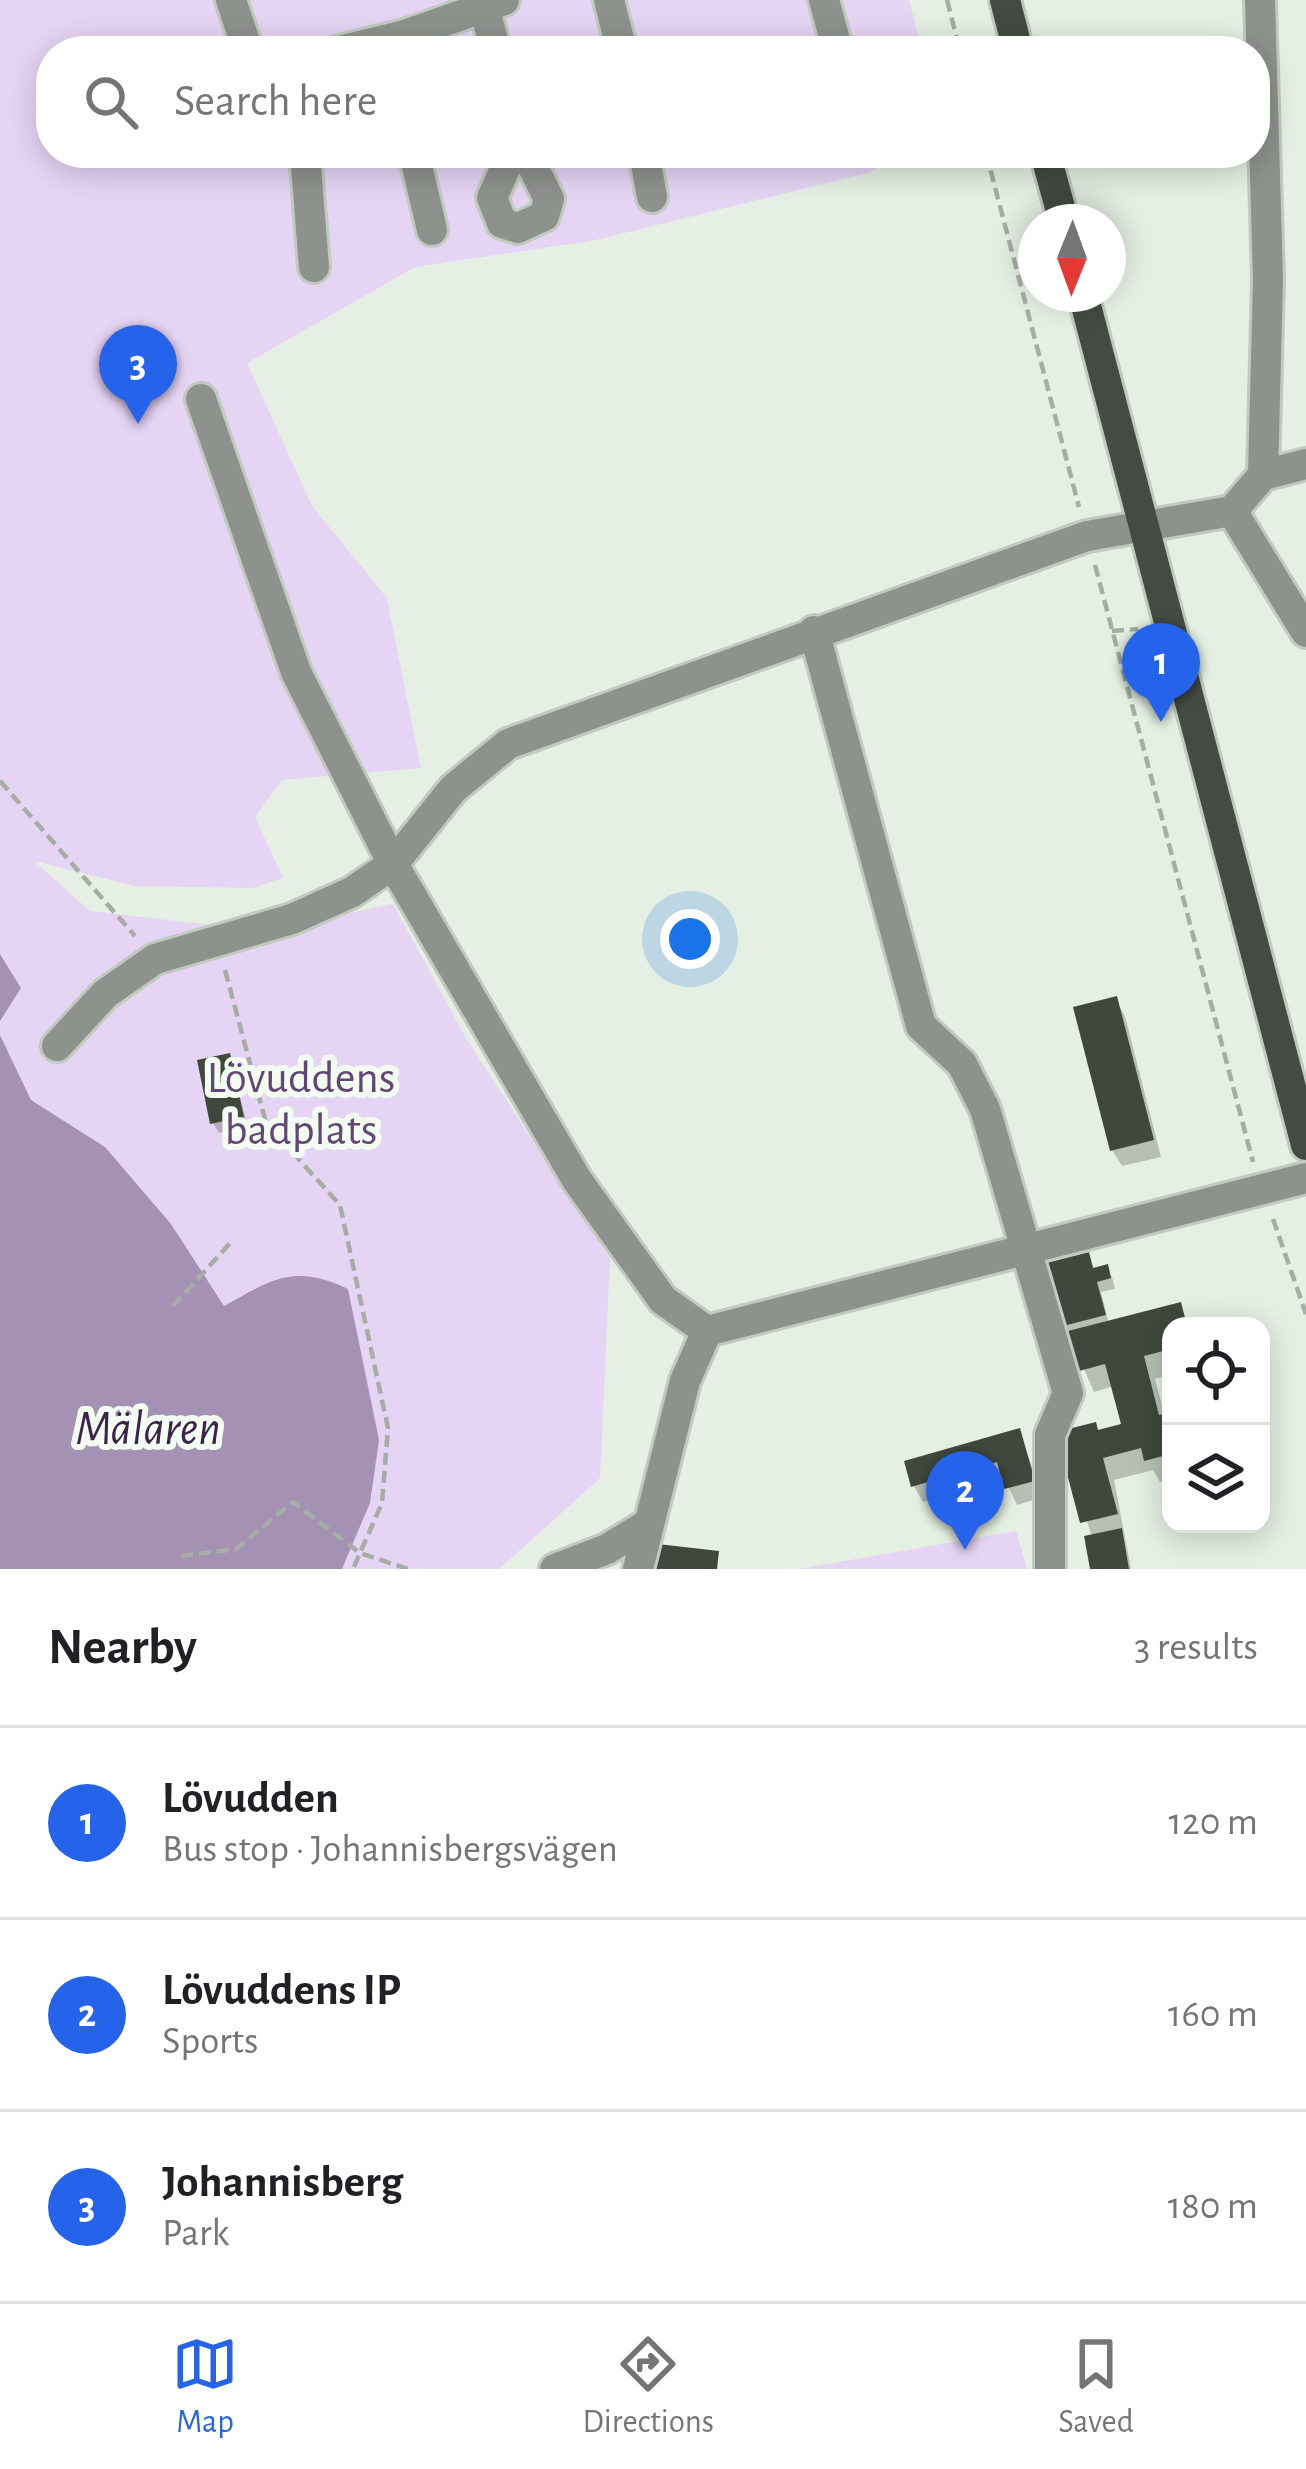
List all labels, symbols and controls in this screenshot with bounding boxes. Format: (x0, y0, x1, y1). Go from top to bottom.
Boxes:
search box (36, 36, 1270, 168)
icon: search (78, 69, 144, 135)
text: Search here (174, 79, 377, 124)
north arrow (1018, 204, 1126, 312)
pin: 3 (99, 325, 177, 424)
pin: 1 (1122, 623, 1200, 722)
your location (660, 909, 720, 969)
park label: Lövuddens badplats (207, 1056, 395, 1153)
map controls (1162, 1317, 1270, 1533)
button: locate (1162, 1317, 1270, 1425)
water label: Mälaren (75, 1406, 221, 1454)
button: layers (1162, 1425, 1270, 1533)
pin: 2 (926, 1451, 1004, 1550)
text: Nearby (48, 1622, 197, 1673)
text: 3 results (1134, 1628, 1258, 1667)
text: Lövudden (162, 1776, 339, 1821)
text: 1 (80, 1803, 94, 1842)
text: 120 m (1169, 1803, 1258, 1842)
text: Bus stop · Johannisbergsvägen (162, 1830, 618, 1869)
text: Lövuddens IP (162, 1968, 401, 2013)
text: 2 (78, 1995, 96, 2034)
text: 160 m (1168, 1995, 1258, 2034)
text: Sports (162, 2022, 259, 2061)
text: Johannisberg (162, 2160, 403, 2205)
text: 3 (79, 2187, 95, 2226)
text: 180 m (1168, 2187, 1258, 2226)
text: Park (162, 2214, 229, 2253)
tab: Map (172, 2331, 238, 2443)
tab: Directions (582, 2331, 714, 2443)
tab: Saved (1058, 2331, 1134, 2443)

